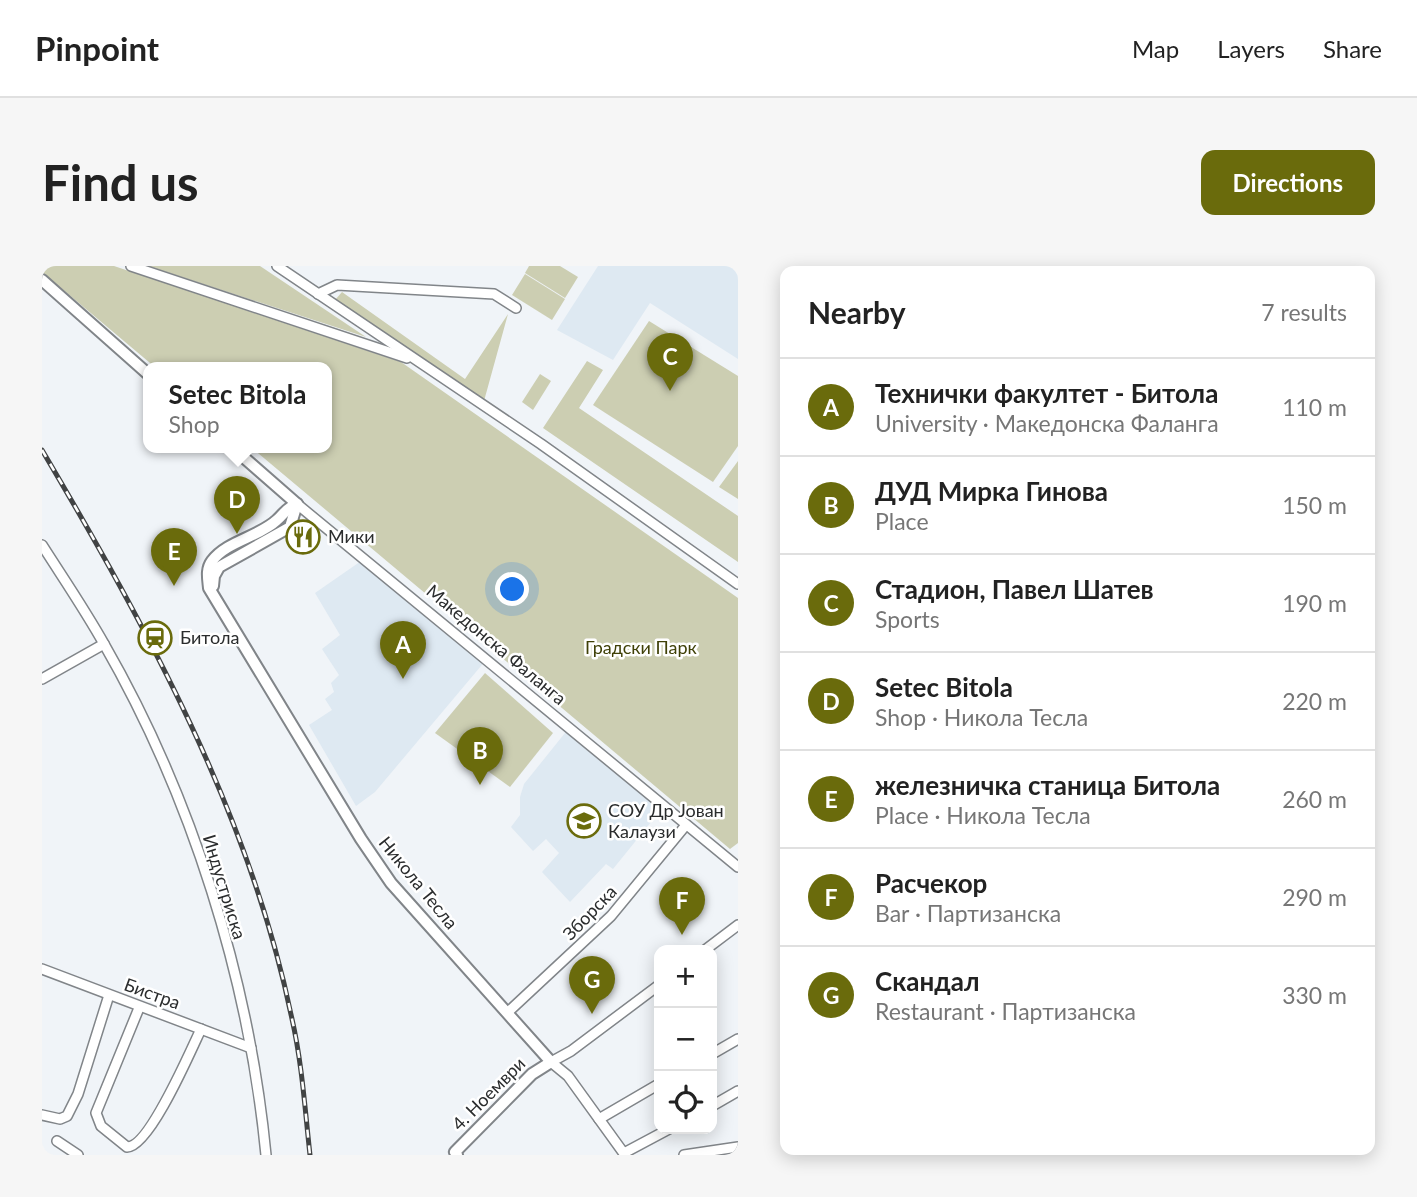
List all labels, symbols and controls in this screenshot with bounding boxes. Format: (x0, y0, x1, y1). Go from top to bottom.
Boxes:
text: Pinpoint (35, 28, 159, 68)
text: Map (1132, 34, 1179, 63)
text: Layers (1217, 34, 1285, 63)
text: Share (1323, 34, 1382, 63)
button: Directions (1201, 150, 1375, 215)
text: Find us (42, 153, 199, 211)
text: Nearby (808, 294, 906, 330)
text: 7 results (1261, 298, 1347, 326)
pin: C (647, 333, 693, 391)
popup (143, 362, 332, 453)
text: Технички факултет - Битола (875, 377, 1218, 409)
text: Setec Bitola (169, 378, 306, 410)
text: A (823, 393, 839, 421)
text: 110 m (1282, 393, 1347, 421)
text: University · Македонска Фаланга (875, 409, 1219, 437)
text: Shop (169, 410, 220, 438)
text: ДУД Мирка Гинова (875, 475, 1108, 507)
pin: D (214, 476, 260, 534)
text: B (823, 491, 839, 519)
text: 150 m (1282, 491, 1347, 519)
text: Place (875, 507, 929, 535)
restaurant icon: Мики (284, 518, 322, 556)
place label: Мики (328, 525, 375, 547)
pin: E (151, 528, 197, 586)
your location (495, 572, 529, 606)
text: Стадион, Павел Шатев (875, 573, 1154, 605)
street label: Македонска Фаланга (422, 579, 571, 709)
text: C (823, 589, 839, 617)
text: 190 m (1282, 589, 1347, 617)
text: Sports (875, 605, 940, 633)
station icon: Битола (136, 619, 174, 657)
pin: A (380, 621, 426, 679)
place label: Битола (180, 626, 240, 648)
park label: Градски Парк (585, 636, 698, 658)
text: Setec Bitola (875, 671, 1013, 703)
text: D (822, 687, 840, 715)
text: 220 m (1282, 687, 1347, 715)
text: Shop · Никола Тесла (875, 703, 1088, 731)
pin: B (457, 727, 503, 785)
text: железничка станица Битола (875, 769, 1220, 801)
text: E (824, 785, 838, 813)
text: 260 m (1282, 785, 1347, 813)
place label: СОУ Др Јован Калаузи (608, 799, 724, 842)
text: Place · Никола Тесла (875, 801, 1091, 829)
school or university icon: СОУ Др Јован Калаузи (565, 802, 603, 840)
street label: Индустриска (199, 832, 251, 942)
street label: Никола Тесла (375, 832, 463, 933)
text: Расчекор (875, 867, 987, 899)
pin: F (659, 877, 705, 935)
street label: Зборска (558, 880, 621, 944)
text: F (824, 883, 838, 911)
text: 290 m (1282, 883, 1347, 911)
text: Bar · Партизанска (875, 899, 1061, 927)
map controls (654, 945, 717, 1134)
button: + (654, 945, 717, 1008)
pin: G (569, 956, 615, 1014)
text: Скандал (875, 965, 980, 997)
street label: Бистра (121, 973, 183, 1013)
text: G (823, 981, 839, 1009)
text: 330 m (1282, 981, 1347, 1009)
text: Restaurant · Партизанска (875, 997, 1136, 1025)
button: − (654, 1008, 717, 1071)
street label: 4. Ноември (447, 1052, 529, 1134)
button: locate (654, 1071, 717, 1134)

